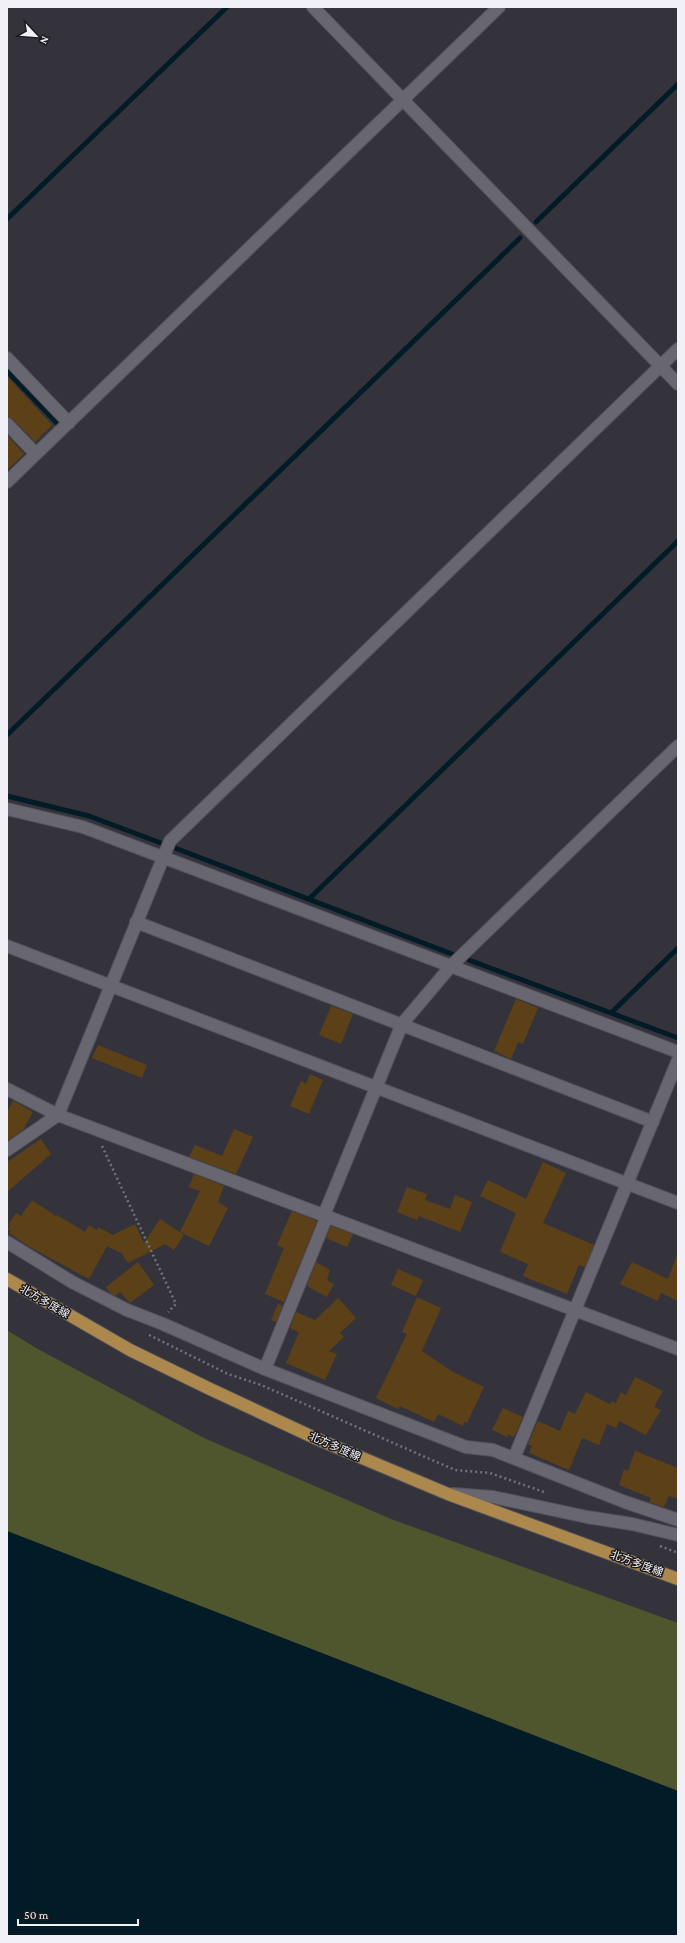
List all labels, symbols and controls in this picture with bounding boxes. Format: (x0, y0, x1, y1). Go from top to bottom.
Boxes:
north arrow (16, 16, 56, 56)
text: N (38, 34, 52, 47)
street label: 北方多度線 (18, 1282, 72, 1320)
street label: 北方多度線 (307, 1429, 363, 1463)
street label: 北方多度線 (609, 1548, 665, 1578)
scale bar (18, 1901, 138, 1927)
text: 50 m (24, 1908, 49, 1922)

